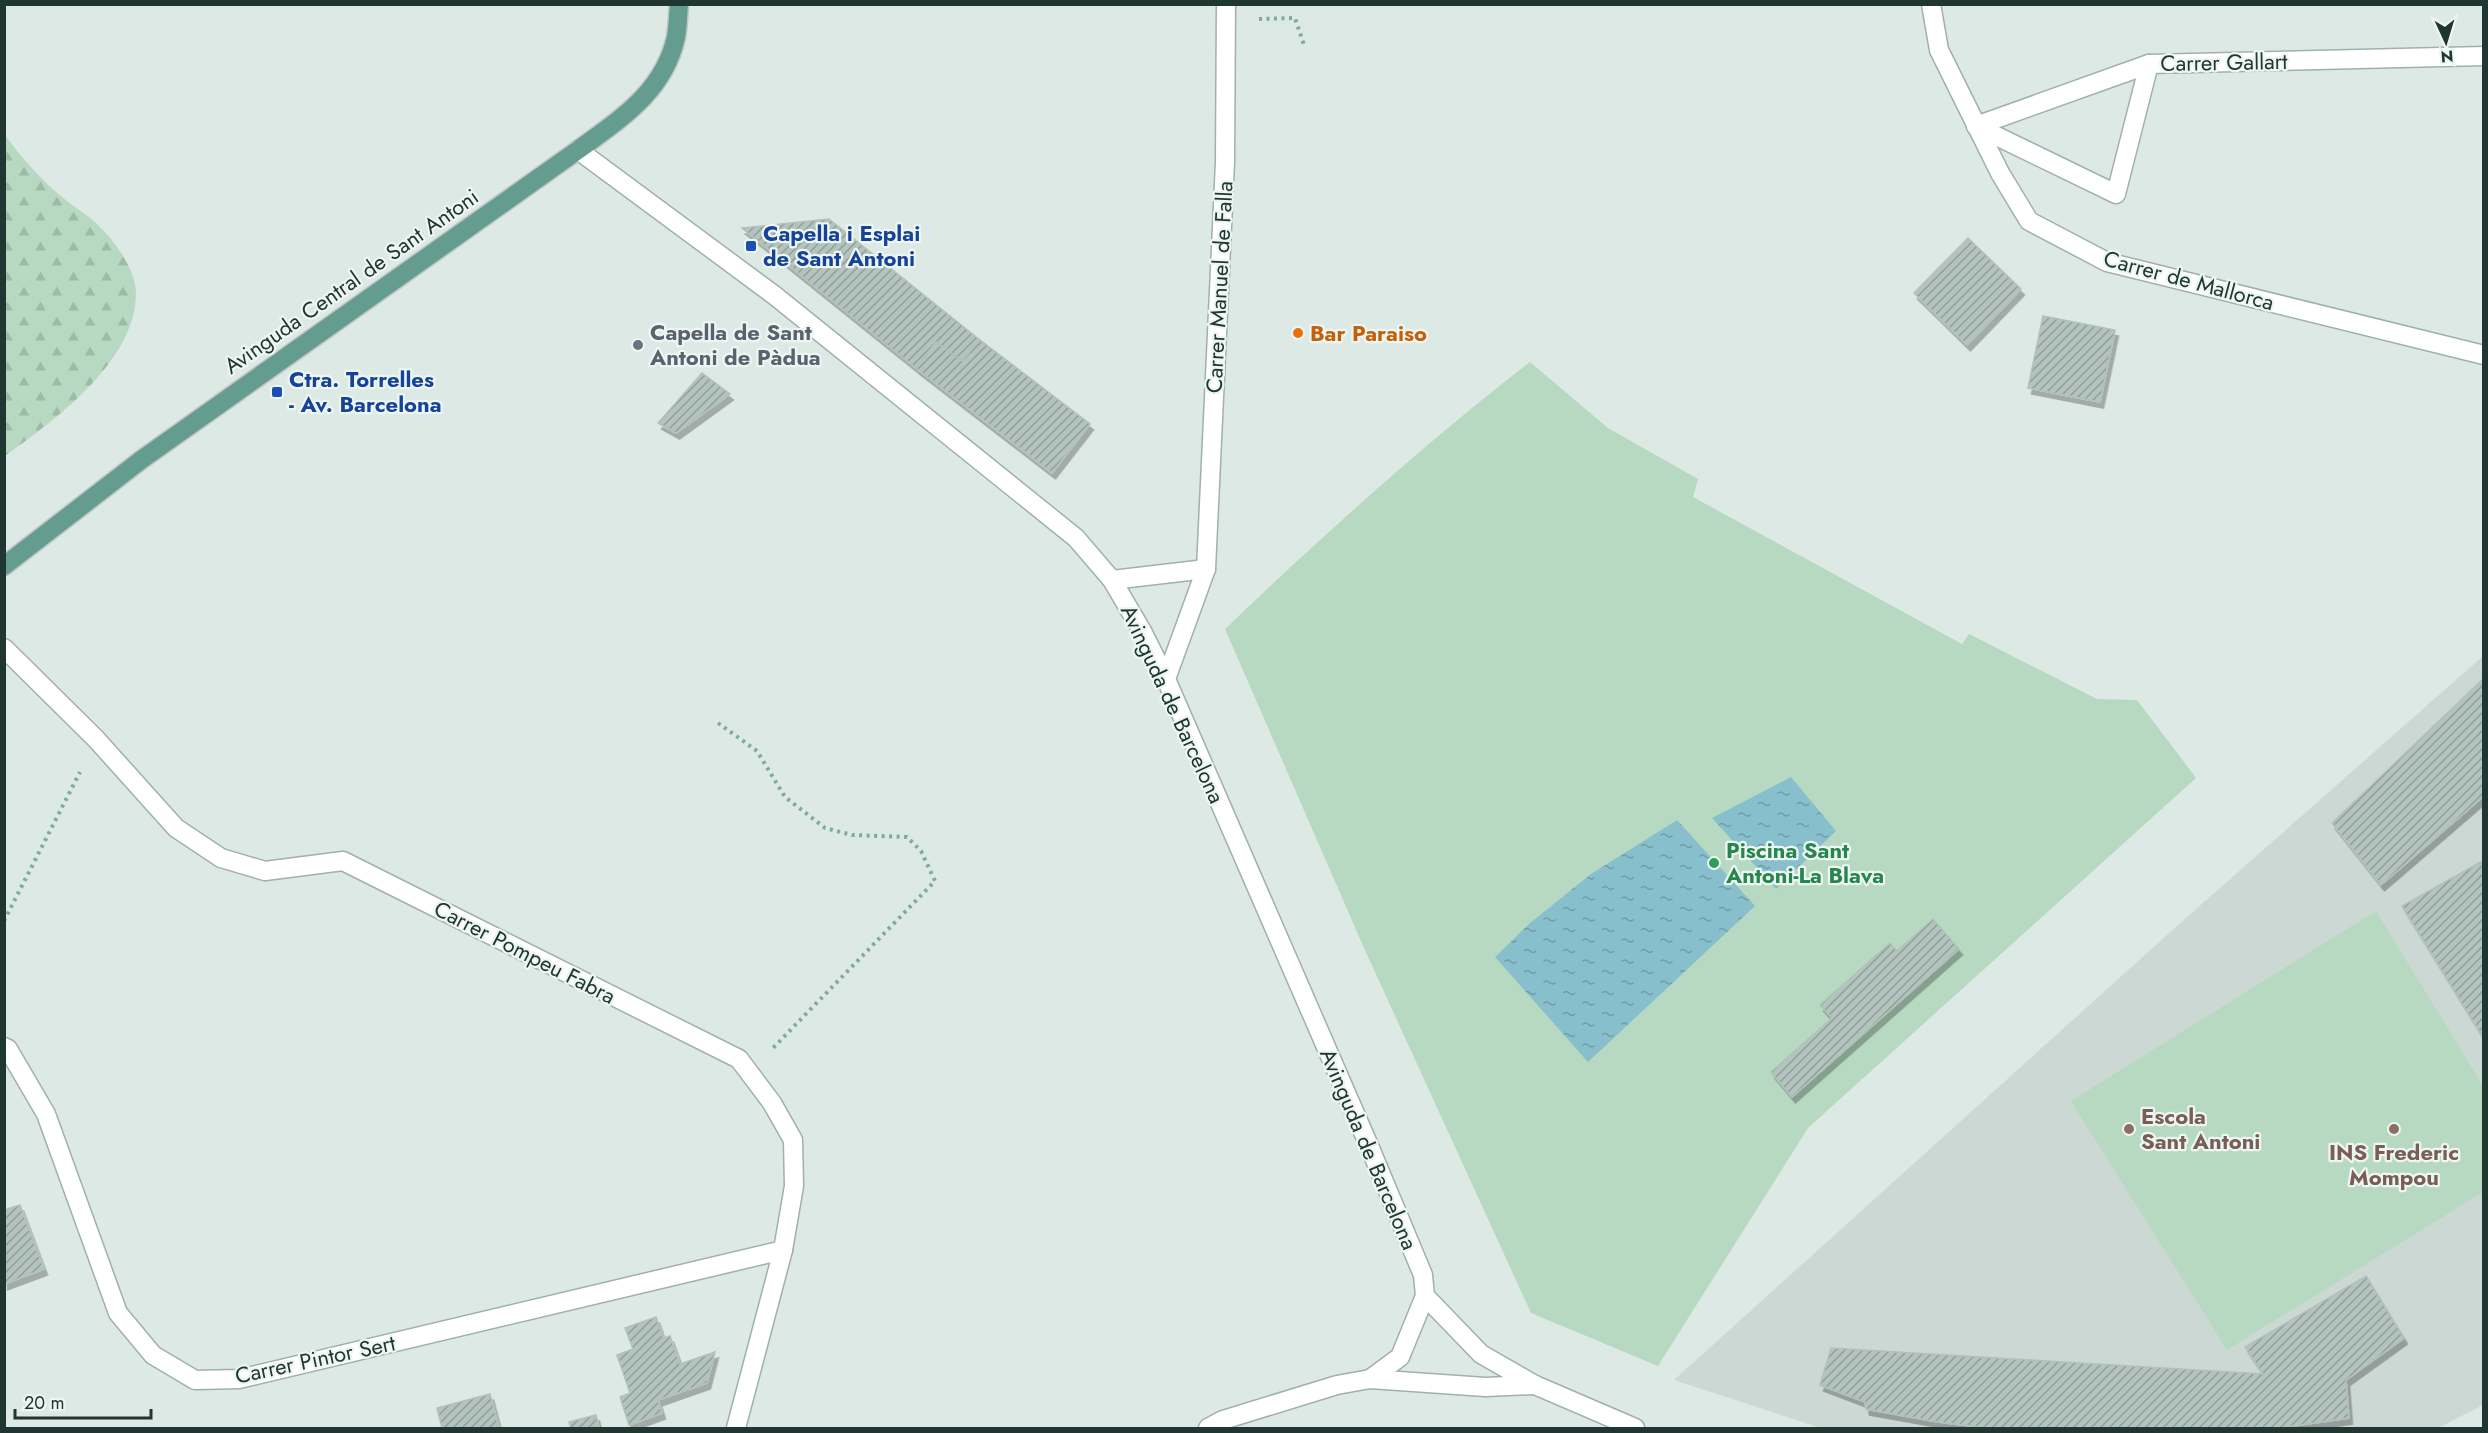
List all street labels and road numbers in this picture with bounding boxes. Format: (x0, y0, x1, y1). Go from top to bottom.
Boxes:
street label: Carrer Gallart (2160, 45, 2289, 79)
street label: Carrer Manuel de Falla (1197, 180, 1241, 394)
street label: Avinguda Central de Sant Antoni (217, 181, 485, 381)
street label: Carrer de Mallorca (2100, 242, 2278, 318)
street label: Avinguda de Barcelona (1113, 599, 1233, 809)
street label: Carrer Pompeu Fabra (429, 892, 621, 1012)
street label: Avinguda de Barcelona (1312, 1043, 1426, 1255)
street label: Carrer Pintor Sert (232, 1326, 399, 1392)

